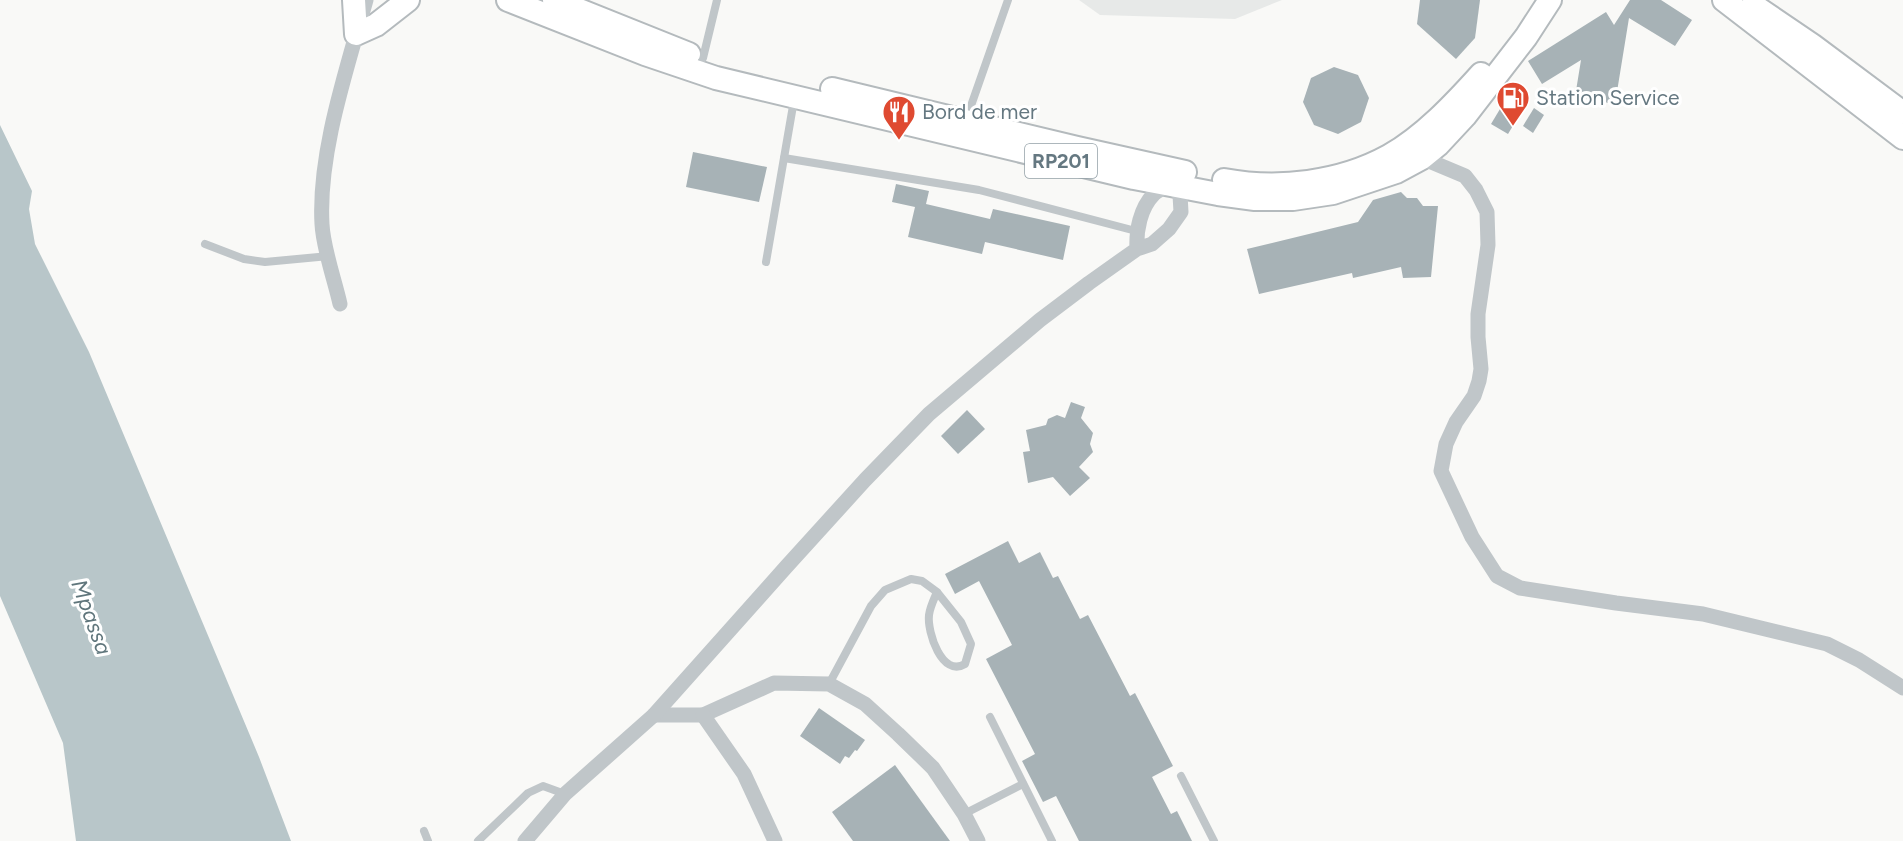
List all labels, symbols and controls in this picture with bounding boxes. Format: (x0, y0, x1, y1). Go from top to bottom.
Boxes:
fuel station icon: Station Service (1495, 80, 1531, 127)
place label: Station Service (1536, 85, 1679, 110)
restaurant icon: Bord de mer (881, 94, 917, 141)
place label: Bord de mer (922, 99, 1037, 124)
road number: RP201 (1025, 144, 1097, 178)
water label: Mpassa (65, 576, 118, 659)

